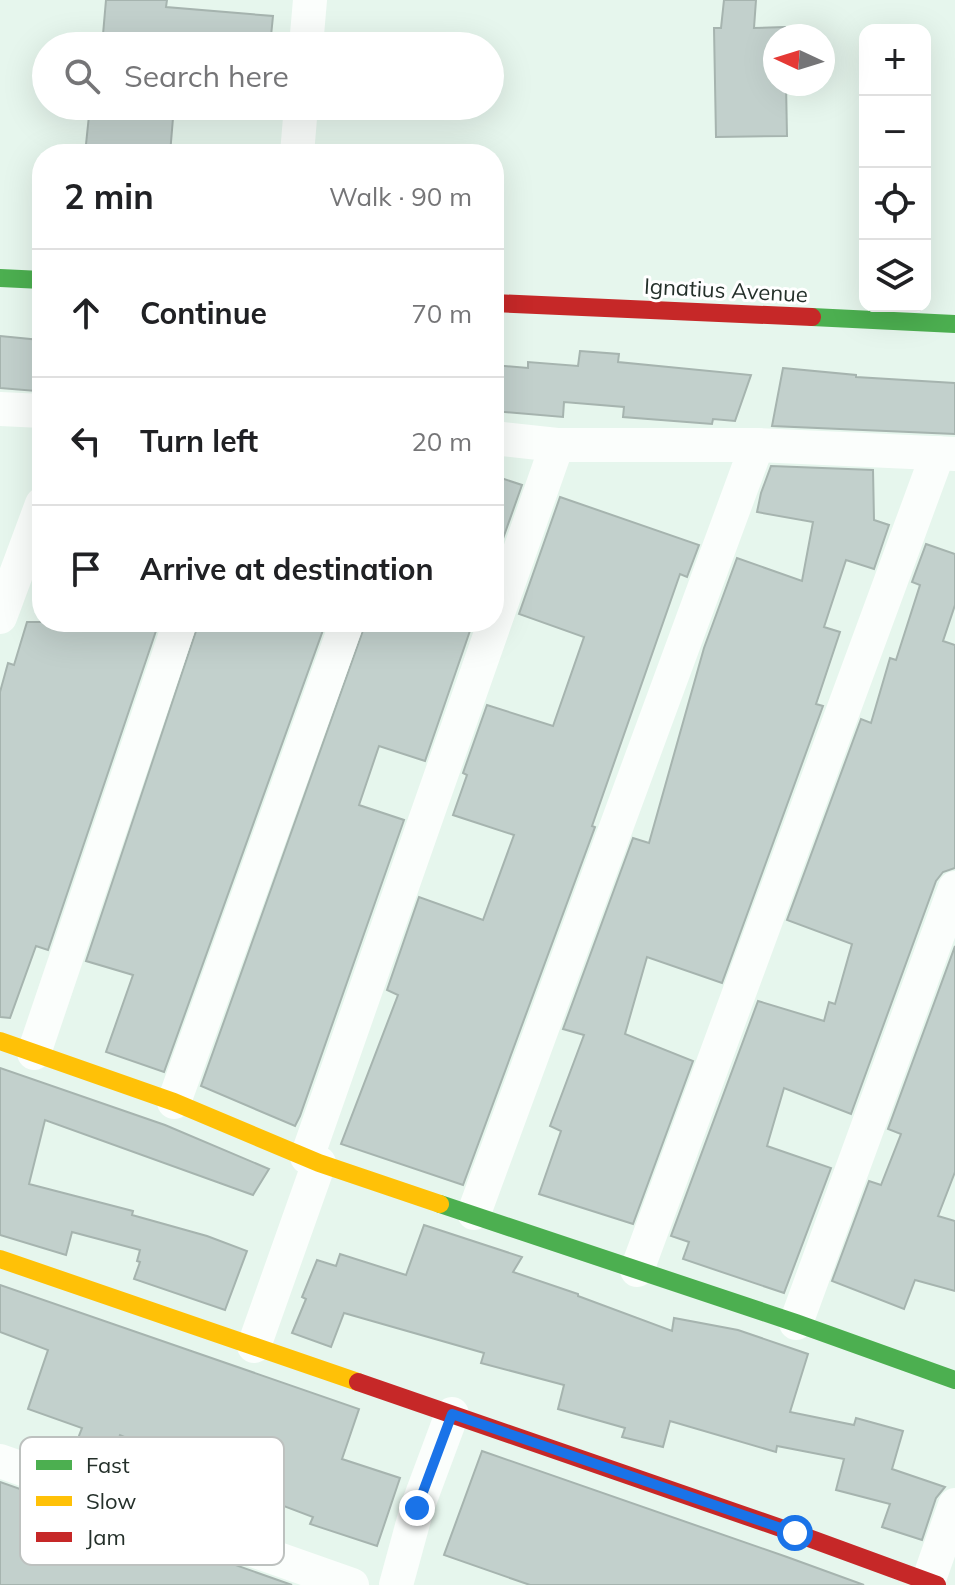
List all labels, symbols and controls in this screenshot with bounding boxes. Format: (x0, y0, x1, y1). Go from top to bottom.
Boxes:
north arrow (763, 24, 835, 96)
map controls (859, 24, 931, 312)
button: + (859, 24, 931, 96)
search box (32, 32, 504, 120)
icon: search (60, 54, 104, 98)
text: Search here (124, 57, 289, 95)
button: − (859, 96, 931, 168)
button: locate (859, 168, 931, 240)
text: 2 min (64, 175, 154, 218)
text: Walk · 90 m (329, 180, 472, 213)
button: layers (859, 240, 931, 312)
street label: Ignatius Avenue (643, 272, 809, 308)
icon: ahead (64, 291, 108, 335)
text: Continue (140, 294, 267, 332)
text: 70 m (411, 297, 472, 330)
icon: left (64, 419, 108, 463)
text: Turn left (140, 422, 258, 460)
text: 20 m (411, 425, 472, 458)
icon: arrive (64, 547, 108, 591)
text: Arrive at destination (140, 550, 434, 588)
legend (20, 1437, 284, 1565)
text: Fast (86, 1451, 130, 1479)
text: Slow (86, 1487, 136, 1515)
route end (399, 1490, 435, 1526)
route start (777, 1515, 813, 1551)
text: Jam (86, 1523, 126, 1551)

